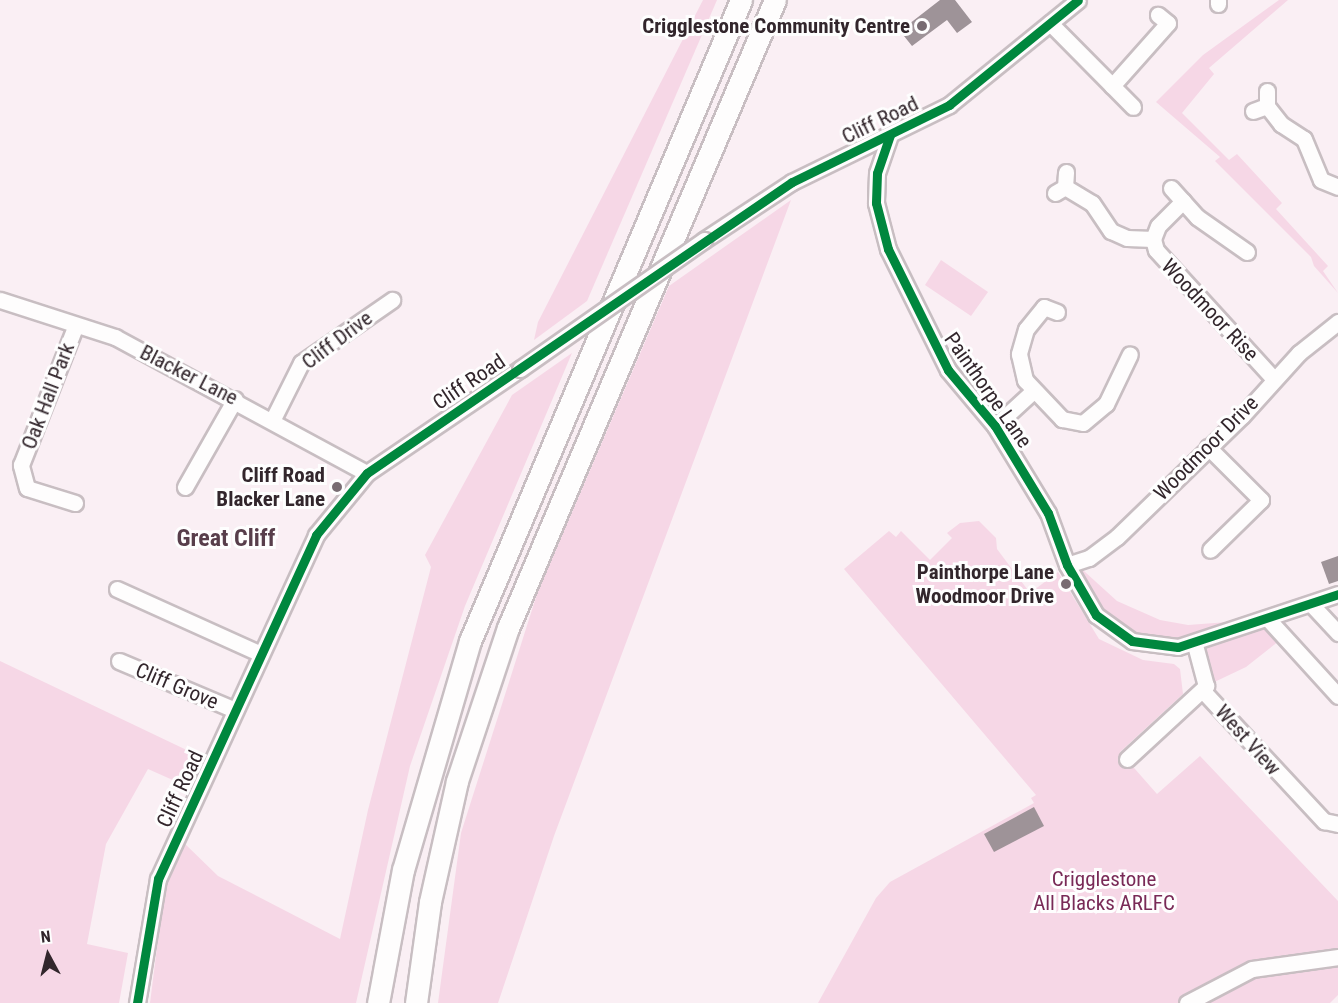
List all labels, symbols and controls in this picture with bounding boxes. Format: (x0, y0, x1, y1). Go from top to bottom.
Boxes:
place label: Crigglestone Community Centre (642, 13, 910, 39)
marker: Crigglestone Community Centre (915, 19, 929, 33)
street label: Cliff Road (838, 91, 922, 149)
street label: Woodmoor Rise (1156, 254, 1264, 366)
street label: Cliff Drive (297, 305, 377, 375)
street label: Painthorpe Lane (939, 327, 1037, 453)
street label: Oak Hall Park (16, 339, 80, 453)
street label: Blacker Lane (136, 340, 242, 410)
street label: Cliff Road (428, 349, 510, 415)
street label: Woodmoor Drive (1149, 391, 1263, 505)
place label: Cliff Road Blacker Lane (216, 462, 325, 512)
marker: Cliff Road Blacker Lane (330, 480, 344, 494)
district label: Great Cliff (177, 525, 275, 553)
place label: Painthorpe Lane Woodmoor Drive (916, 559, 1054, 609)
marker: Painthorpe Lane Woodmoor Drive (1059, 577, 1073, 591)
street label: Cliff Grove (132, 657, 222, 715)
street label: West View (1210, 700, 1286, 780)
street label: Cliff Road (151, 747, 209, 831)
park label: Crigglestone All Blacks ARLFC (1033, 866, 1175, 916)
north arrow (18, 925, 78, 985)
text: N (40, 927, 52, 947)

